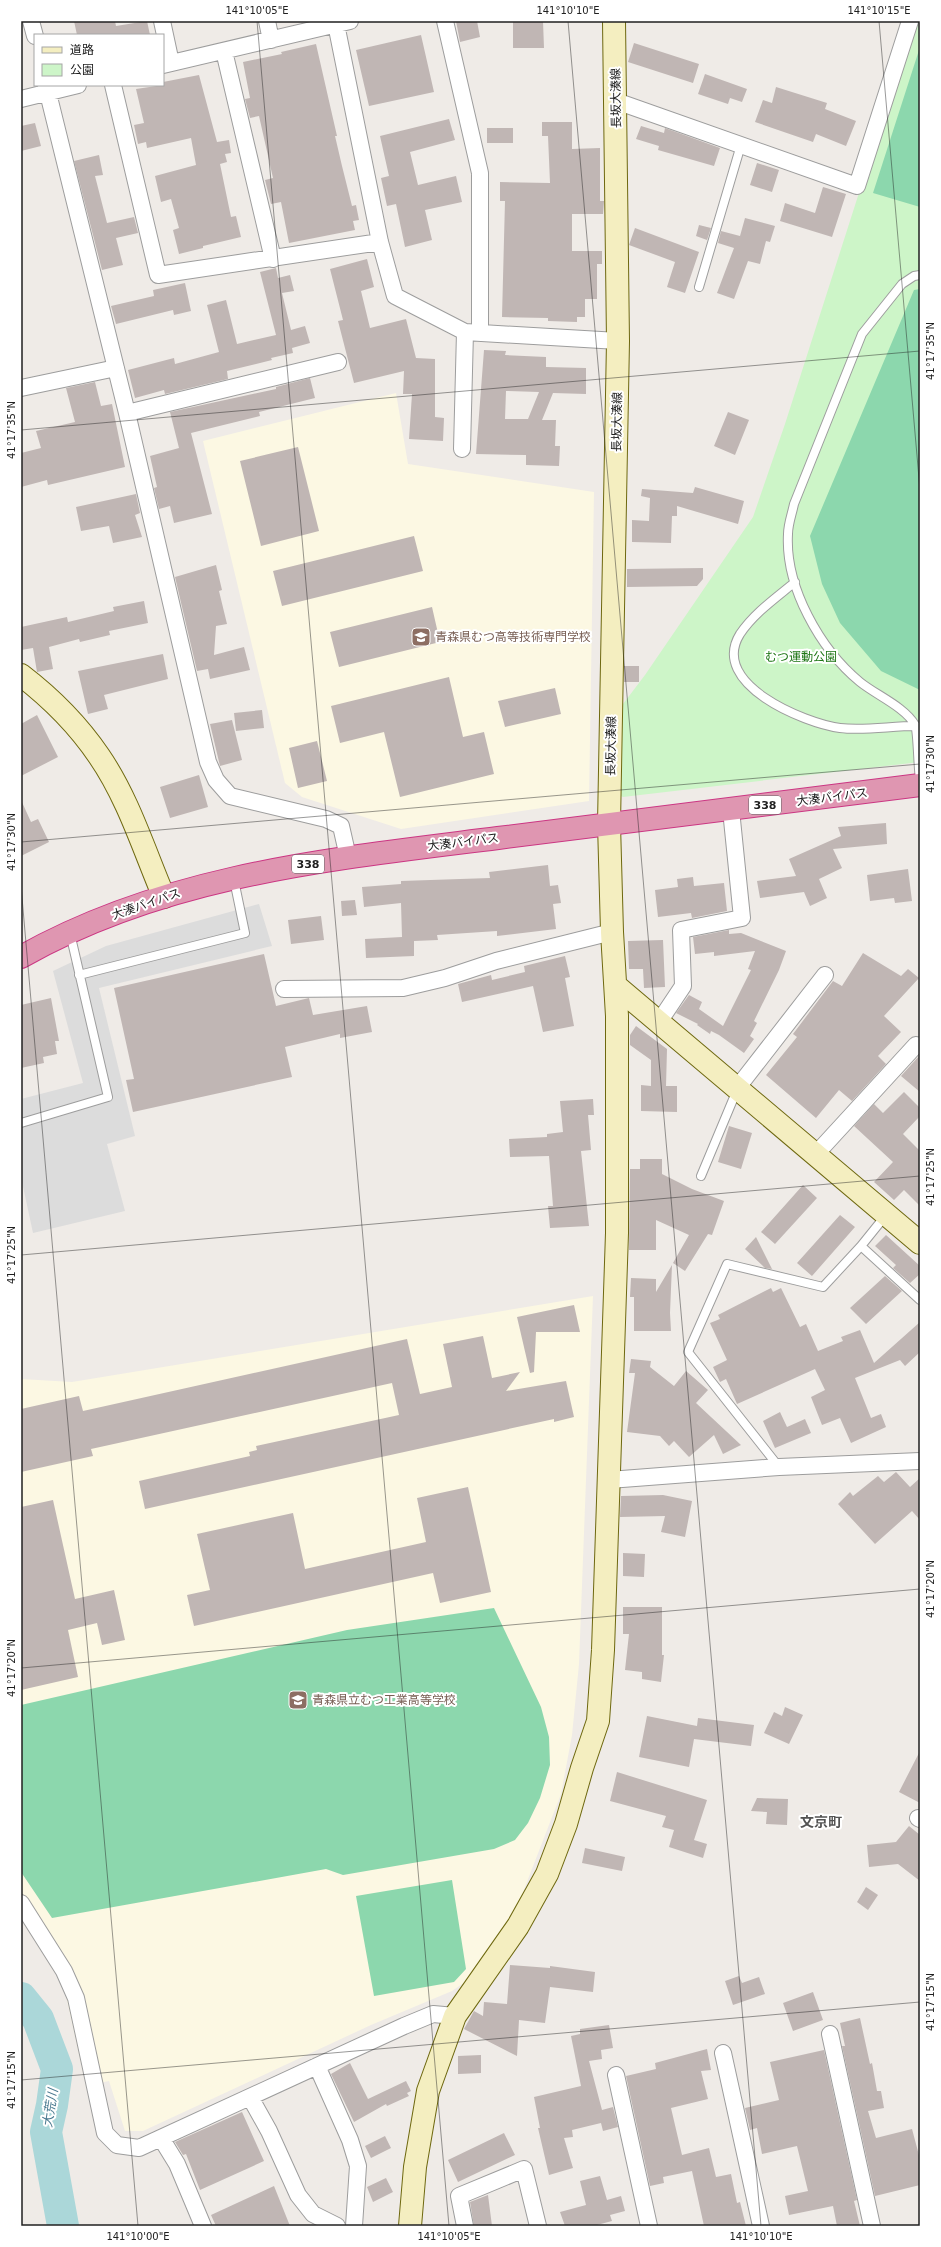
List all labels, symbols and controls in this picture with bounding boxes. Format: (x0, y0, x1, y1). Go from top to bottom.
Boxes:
text: 141°10'05"E (225, 5, 289, 16)
text: 141°10'10"E (536, 5, 600, 16)
text: 141°10'15"E (847, 5, 911, 16)
legend (34, 34, 164, 86)
text: 道路 (70, 43, 94, 57)
text: 公園 (70, 63, 94, 77)
street label: 長坂大湊線 (608, 68, 624, 128)
text: 41°17'35"N (925, 322, 936, 380)
street label: 長坂大湊線 (609, 392, 625, 452)
text: 41°17'35"N (6, 401, 17, 459)
school or university icon: 青森県むつ高等技術専門学校 (410, 626, 432, 648)
place label: 青森県むつ高等技術専門学校 (435, 630, 591, 644)
park label: むつ運動公園 (765, 650, 837, 664)
street label: 長坂大湊線 (603, 716, 619, 776)
text: 41°17'30"N (925, 735, 936, 793)
street label: 大湊バイパス (796, 786, 868, 808)
road number: 338 (749, 796, 781, 814)
text: 41°17'30"N (6, 813, 17, 871)
street label: 大湊バイパス (427, 831, 499, 853)
road number: 338 (292, 855, 324, 873)
street label: 大湊バイパス (110, 886, 182, 922)
text: 41°17'25"N (925, 1148, 936, 1206)
text: 41°17'25"N (6, 1226, 17, 1284)
text: 41°17'20"N (925, 1560, 936, 1618)
text: 41°17'20"N (6, 1639, 17, 1697)
school or university icon: 青森県立むつ工業高等学校 (287, 1689, 309, 1711)
place label: 青森県立むつ工業高等学校 (312, 1693, 456, 1707)
district label: 文京町 (800, 1814, 842, 1830)
text: 41°17'15"N (925, 1973, 936, 2031)
text: 41°17'15"N (6, 2051, 17, 2109)
water label: 大荒川 (40, 2086, 61, 2128)
text: 141°10'00"E (106, 2231, 170, 2242)
text: 141°10'05"E (417, 2231, 481, 2242)
text: 141°10'10"E (729, 2231, 793, 2242)

